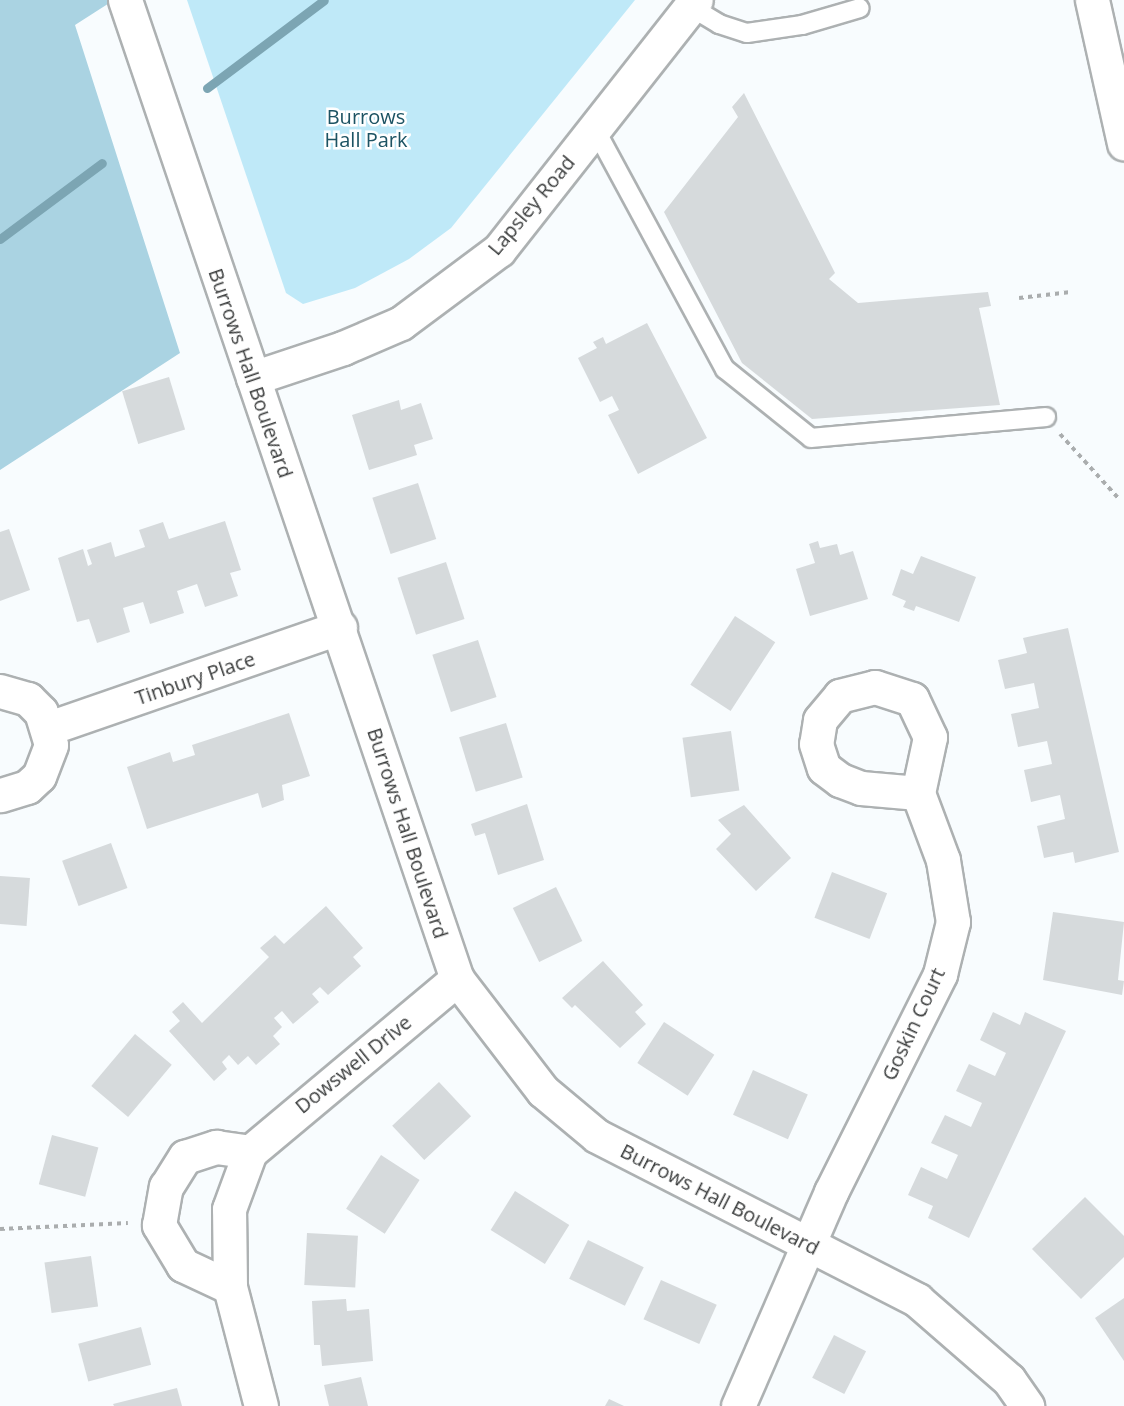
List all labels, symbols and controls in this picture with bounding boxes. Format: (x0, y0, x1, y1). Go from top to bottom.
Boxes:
park label: Burrows Hall Park (325, 104, 407, 151)
street label: Lapsley Road (482, 150, 580, 260)
street label: Burrows Hall Boulevard (204, 265, 298, 481)
street label: Tinbury Place (132, 646, 258, 710)
street label: Burrows Hall Boulevard (363, 725, 453, 941)
street label: Goskin Court (876, 964, 950, 1084)
street label: Dowswell Drive (290, 1010, 416, 1118)
street label: Burrows Hall Boulevard (617, 1138, 823, 1260)

